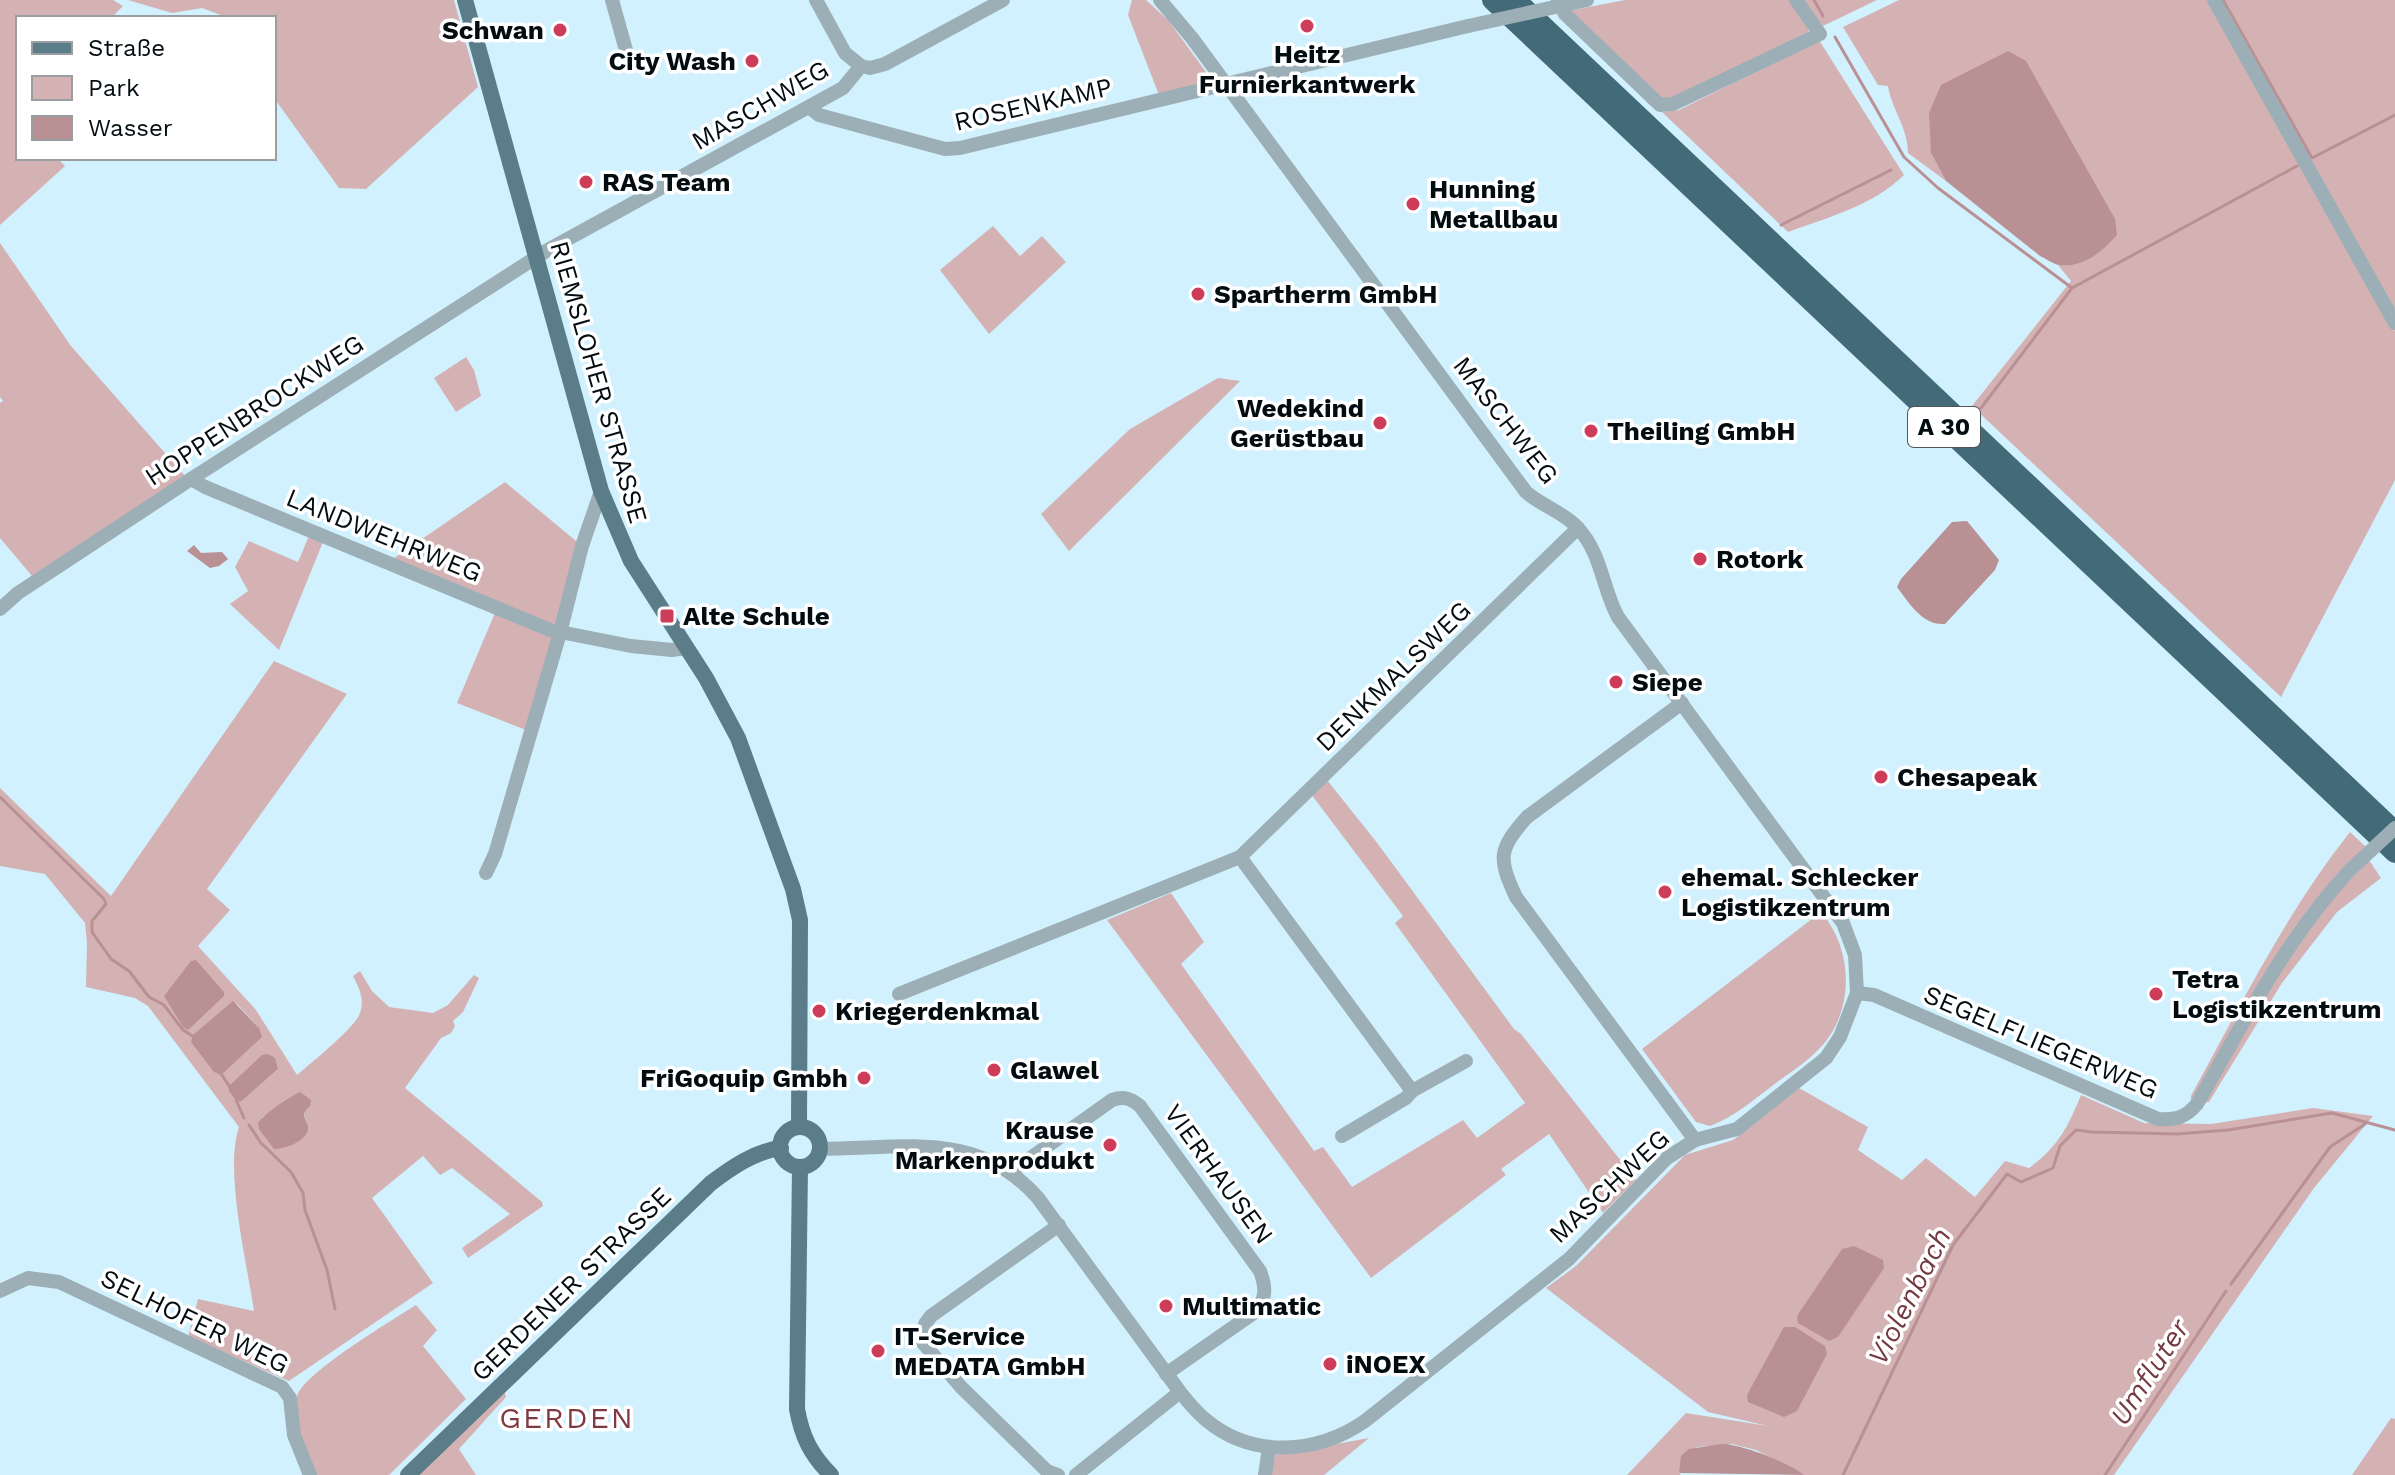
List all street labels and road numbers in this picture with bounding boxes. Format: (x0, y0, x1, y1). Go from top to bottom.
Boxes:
street label: MASCHWEG (686, 54, 834, 156)
street label: ROSENKAMP (951, 71, 1115, 137)
street label: RIEMSLOHER STRASSE (544, 237, 654, 527)
street label: HOPPENBROCKWEG (139, 328, 369, 492)
street label: MASCHWEG (1447, 351, 1565, 489)
road number: A 30 (1908, 407, 1980, 447)
street label: LANDWEHRWEG (282, 482, 486, 588)
street label: DENKMALSWEG (1310, 595, 1476, 757)
street label: SEGELFLIEGERWEG (1919, 979, 2163, 1105)
street label: VIERHAUSEN (1158, 1099, 1280, 1249)
street label: MASCHWEG (1543, 1123, 1675, 1249)
street label: GERDENER STRASSE (465, 1181, 677, 1387)
street label: SELHOFER WEG (96, 1263, 294, 1379)

